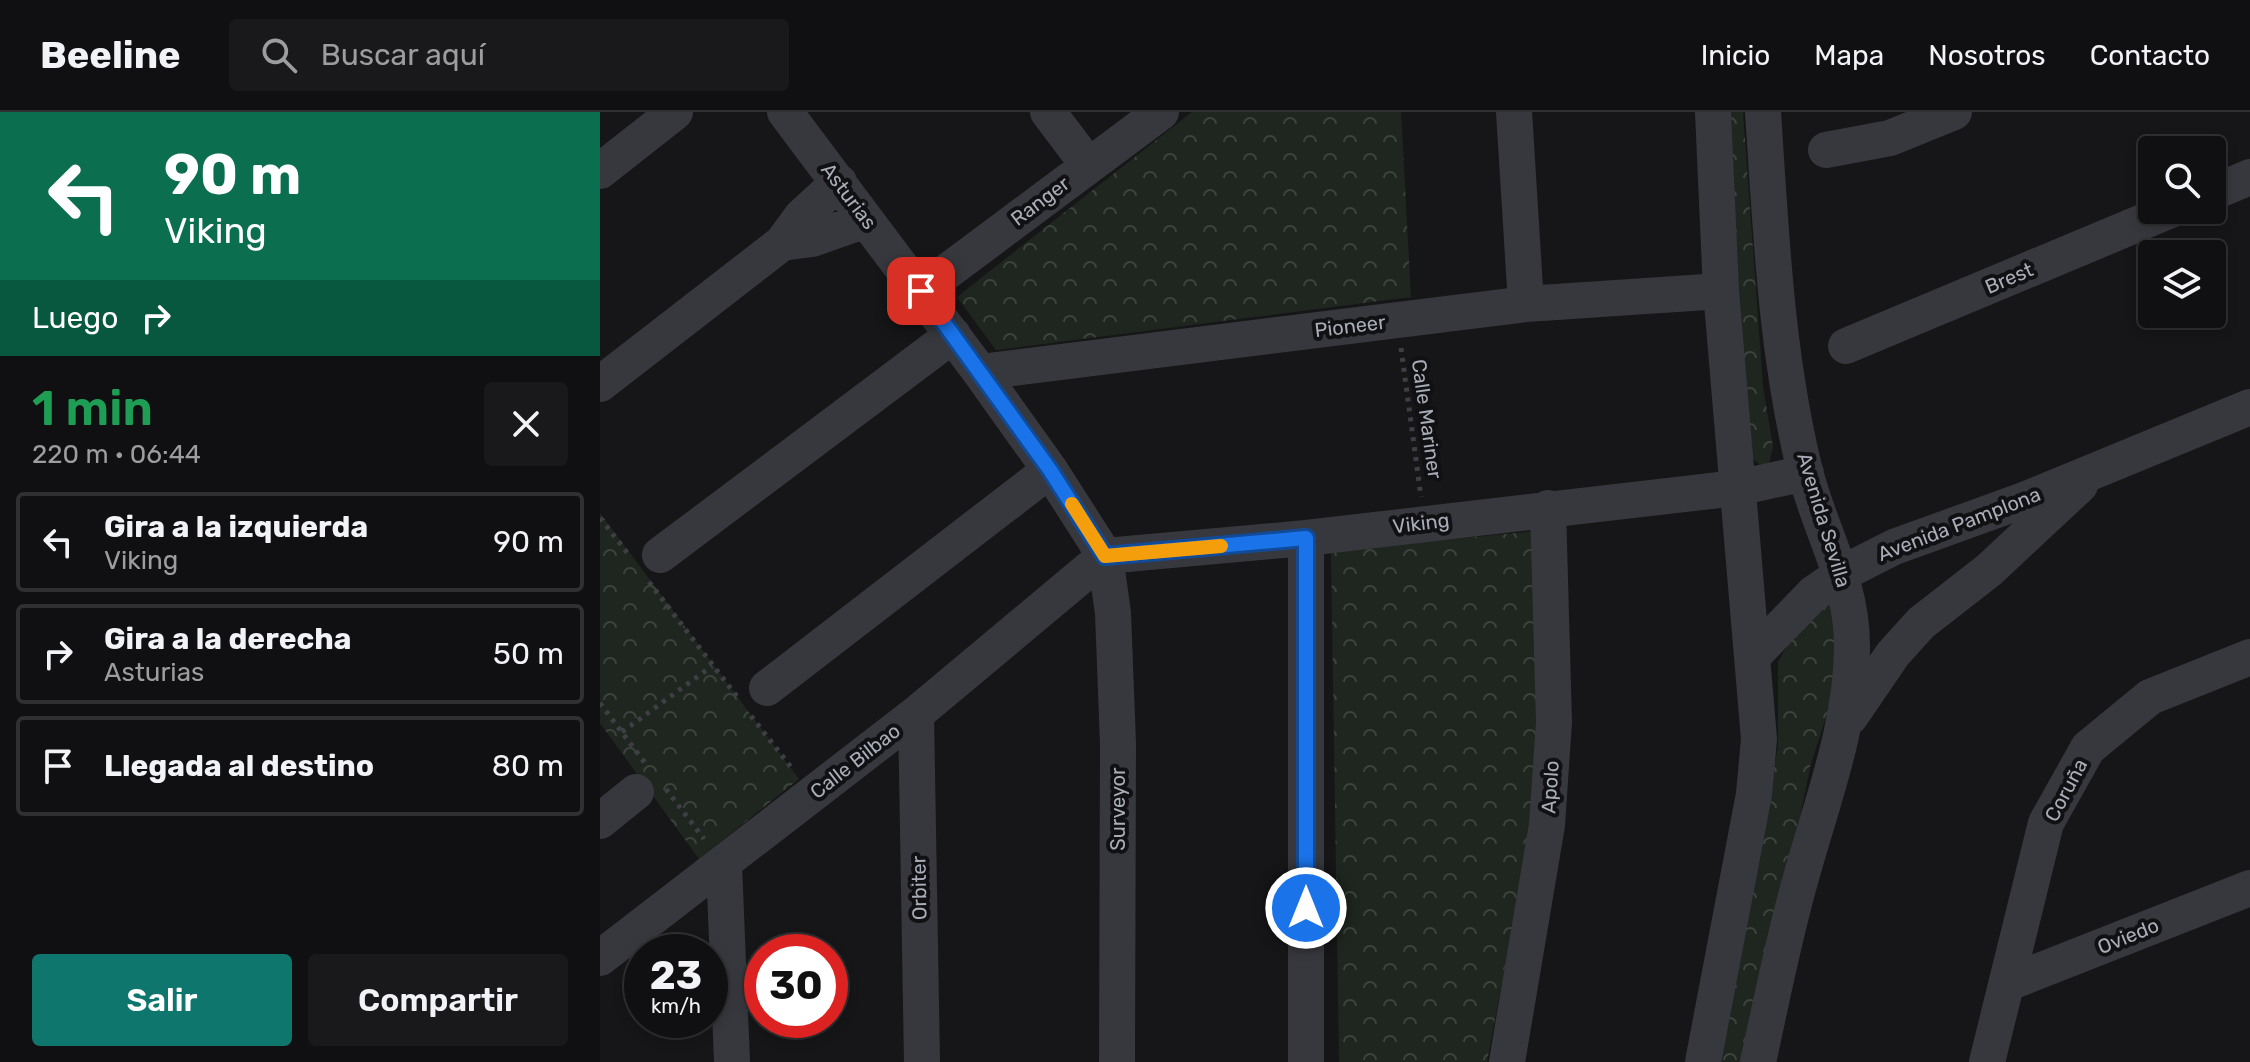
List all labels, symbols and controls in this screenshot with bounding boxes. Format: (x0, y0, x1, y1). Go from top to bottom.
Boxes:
search box (229, 19, 789, 91)
text: Beeline (40, 32, 181, 78)
icon: search (257, 33, 301, 77)
text: Buscar aquí (321, 37, 485, 73)
text: Inicio (1701, 39, 1770, 72)
text: Mapa (1814, 39, 1884, 72)
text: Nosotros (1928, 39, 2046, 72)
text: Contacto (2090, 39, 2210, 72)
map controls (2138, 136, 2226, 328)
button: search (2138, 136, 2226, 224)
text: 90 m (164, 142, 301, 208)
icon: left (32, 144, 136, 248)
street label: Asturias (816, 158, 882, 234)
street label: Ranger (1006, 171, 1074, 231)
text: Viking (164, 209, 267, 252)
button: layers (2138, 240, 2226, 328)
pin (887, 257, 955, 325)
street label: Brest (1981, 257, 2037, 299)
icon: arrive (899, 269, 943, 313)
icon: right (134, 296, 178, 340)
text: Luego (32, 300, 118, 336)
street label: Pioneer (1313, 310, 1387, 342)
street label: Calle Mariner (1407, 358, 1447, 481)
text: 1 min (32, 380, 153, 437)
button: close (484, 382, 568, 466)
text: 220 m · 06:44 (32, 439, 201, 470)
street label: Avenida Sevilla (1792, 450, 1856, 590)
street label: Avenida Pamplona (1874, 482, 2044, 566)
street label: Viking (1391, 508, 1451, 538)
text: Gira a la izquierda (104, 509, 368, 545)
icon: left (36, 520, 80, 564)
text: 90 m (493, 524, 564, 560)
text: Viking (104, 545, 178, 576)
text: Gira a la derecha (104, 621, 351, 657)
icon: right (36, 632, 80, 676)
text: 50 m (493, 636, 564, 672)
text: Asturias (104, 657, 204, 688)
street label: Calle Bilbao (805, 718, 905, 804)
icon: arrive (36, 744, 80, 788)
text: Llegada al destino (104, 748, 374, 784)
text: 80 m (492, 748, 564, 784)
street label: Coruña (2040, 755, 2092, 825)
street label: Apolo (1536, 760, 1564, 814)
street label: Surveyor (1106, 767, 1130, 851)
street label: Orbiter (906, 855, 932, 920)
position arrow (1264, 866, 1348, 950)
street label: Oviedo (2094, 913, 2162, 959)
speed limit sign: 30 (744, 934, 848, 1038)
text: 23 (650, 952, 702, 999)
button: Salir (32, 954, 292, 1046)
button: Compartir (308, 954, 568, 1046)
text: km/h (651, 994, 701, 1018)

